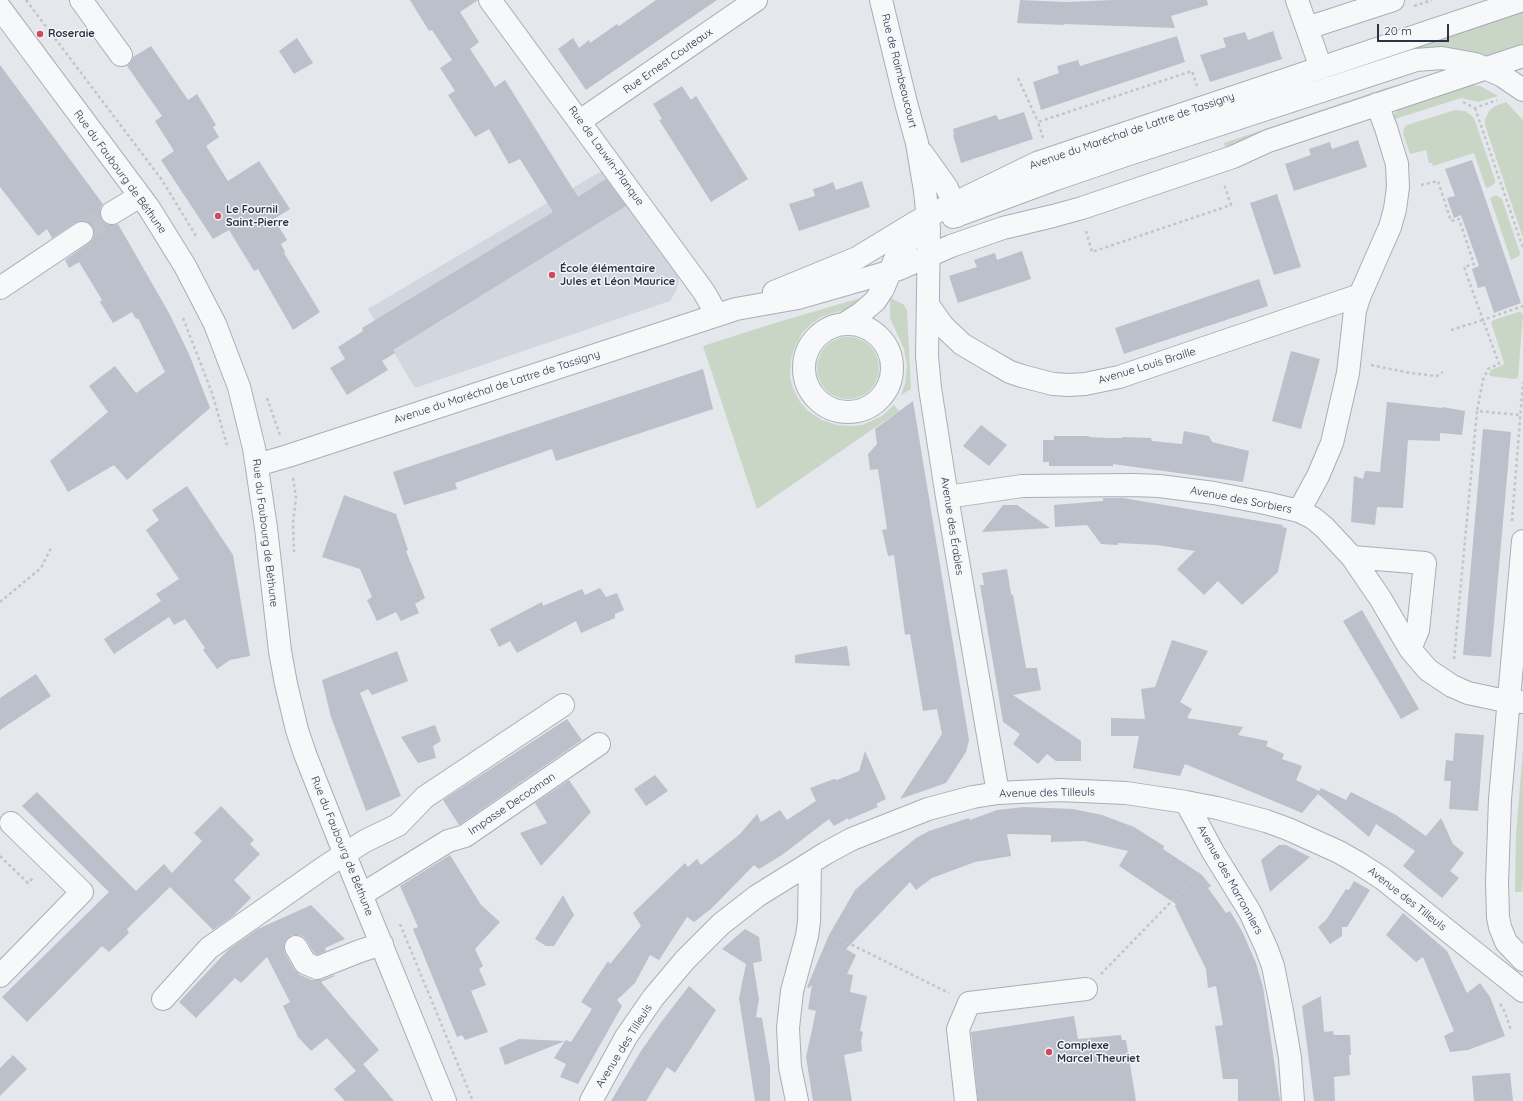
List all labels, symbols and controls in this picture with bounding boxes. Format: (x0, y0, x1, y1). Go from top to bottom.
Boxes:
street label: Rue de Raimbeaucourt (878, 12, 920, 130)
scale bar (1379, 16, 1451, 42)
text: 20 m (1384, 23, 1412, 38)
street label: Rue Ernest Couteaux (621, 25, 715, 97)
place label: Roseraie (48, 27, 95, 41)
marker: Roseraie (35, 29, 45, 39)
street label: Avenue du Maréchal de Lattre de Tassigny (1028, 90, 1236, 172)
street label: Rue de Lauwin-Planque (565, 104, 647, 208)
street label: Rue du Faubourg de Béthune (71, 108, 169, 236)
place label: Le Fournil Saint-Pierre (226, 203, 289, 229)
marker: Le Fournil Saint-Pierre (213, 211, 223, 221)
place label: École élémentaire Jules et Léon Maurice (560, 262, 675, 288)
marker: École élémentaire Jules et Léon Maurice (547, 270, 557, 280)
street label: Avenue Louis Braille (1097, 345, 1197, 387)
street label: Avenue du Maréchal de Lattre de Tassigny (392, 347, 602, 427)
street label: Rue du Faubourg de Béthune (249, 458, 281, 608)
street label: Avenue des Érables (938, 476, 966, 576)
street label: Avenue des Sorbiers (1189, 484, 1293, 516)
street label: Impasse Decooman (466, 770, 558, 838)
street label: Rue du Faubourg de Béthune (308, 774, 376, 918)
street label: Avenue des Tilleuls (999, 786, 1095, 800)
street label: Avenue des Marronniers (1194, 823, 1266, 937)
street label: Avenue des Tilleuls (1365, 864, 1449, 934)
street label: Avenue des Tilleuls (593, 1002, 655, 1090)
place label: Complexe Marcel Theuriet (1057, 1039, 1140, 1065)
marker: Complexe Marcel Theuriet (1044, 1047, 1054, 1057)

